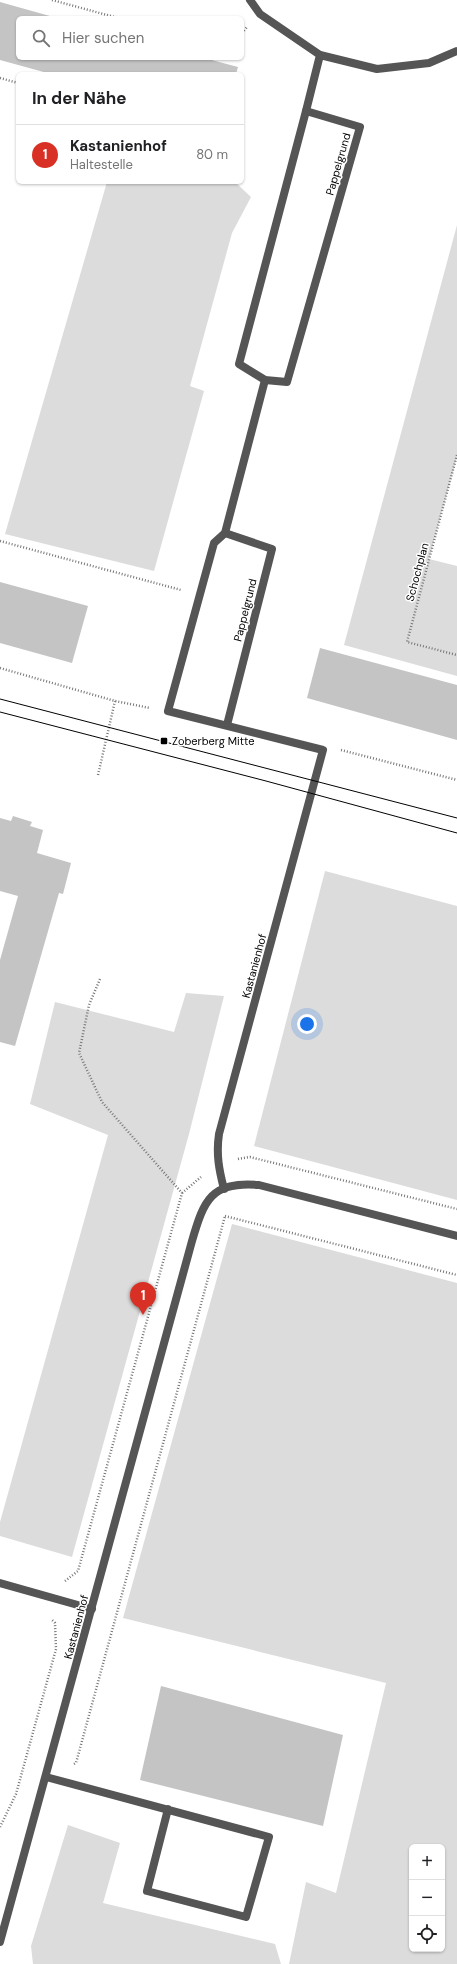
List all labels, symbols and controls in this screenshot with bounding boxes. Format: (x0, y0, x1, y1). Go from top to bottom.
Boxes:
search box (16, 16, 244, 60)
icon: search (30, 27, 52, 49)
text: Hier suchen (62, 28, 144, 48)
text: In der Nähe (32, 87, 127, 109)
street label: Pappelgrund (322, 131, 354, 197)
text: Kastanienhof (70, 136, 167, 156)
text: 1 (43, 146, 47, 163)
text: 80 m (196, 146, 228, 163)
text: Haltestelle (70, 156, 133, 173)
street label: Schochplan (403, 541, 431, 603)
street label: Pappelgrund (230, 577, 260, 643)
place label: Zoberberg Mitte (172, 734, 254, 748)
marker: Zoberberg Mitte (159, 736, 169, 746)
street label: Kastanienhof (239, 932, 269, 1000)
your location (297, 1014, 317, 1034)
pin: 1 (130, 1282, 156, 1315)
street label: Kastanienhof (61, 1593, 91, 1661)
map controls (409, 1844, 445, 1952)
button: + (409, 1844, 445, 1880)
button: − (409, 1880, 445, 1916)
button: locate (409, 1916, 445, 1952)

